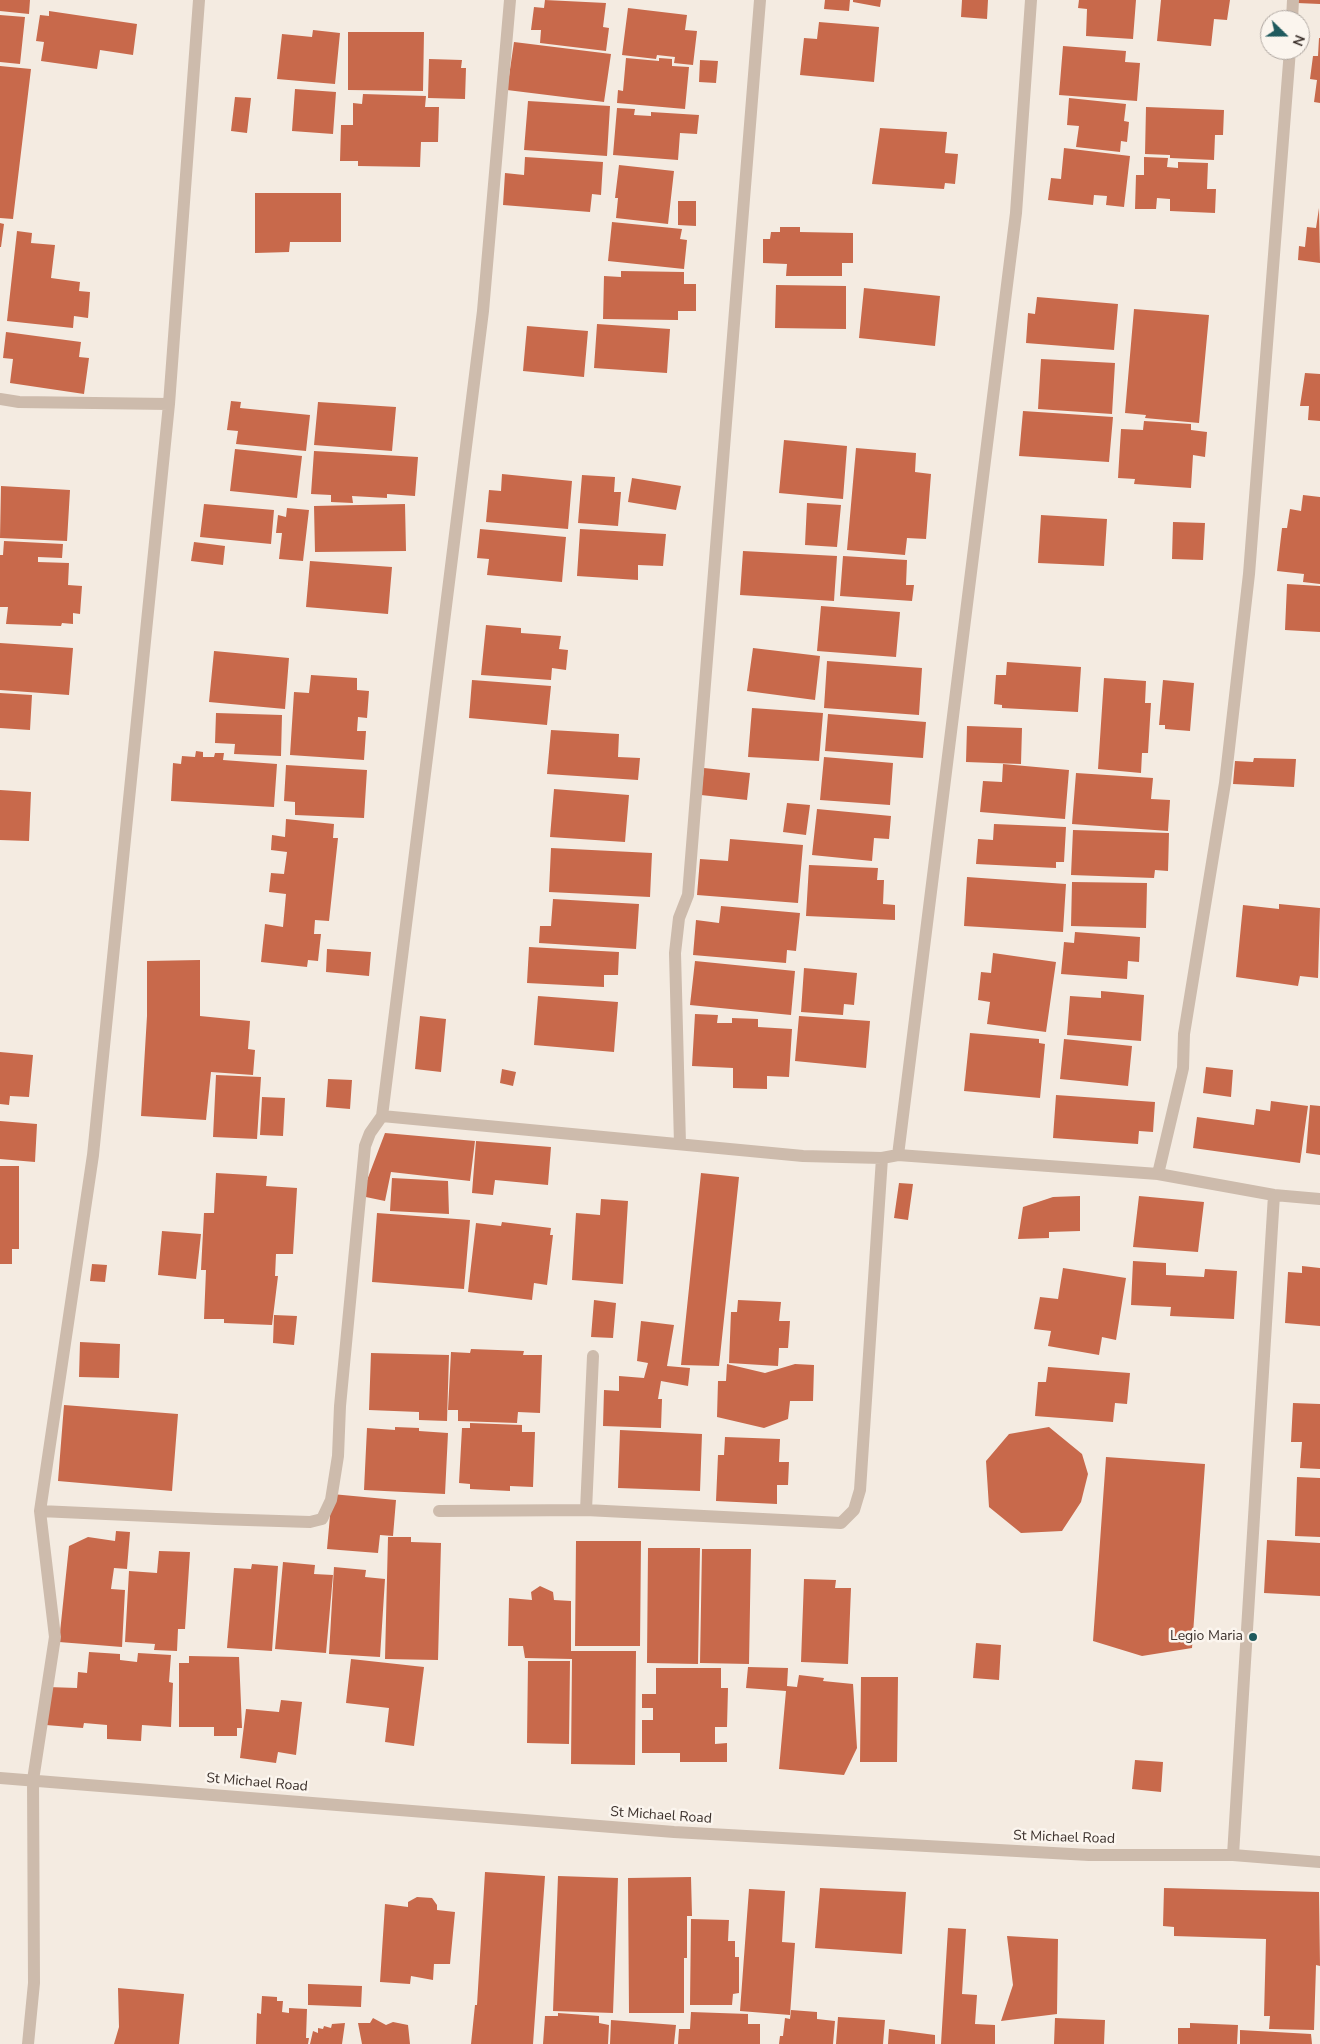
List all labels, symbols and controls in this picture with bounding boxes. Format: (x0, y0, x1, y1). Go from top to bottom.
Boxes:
north arrow (1260, 10, 1310, 60)
text: N (1288, 32, 1309, 49)
place label: Legio Maria (1170, 1629, 1243, 1645)
marker: Legio Maria (1247, 1631, 1259, 1643)
street label: St Michael Road (206, 1770, 308, 1796)
street label: St Michael Road (610, 1804, 712, 1828)
street label: St Michael Road (1013, 1828, 1115, 1848)

